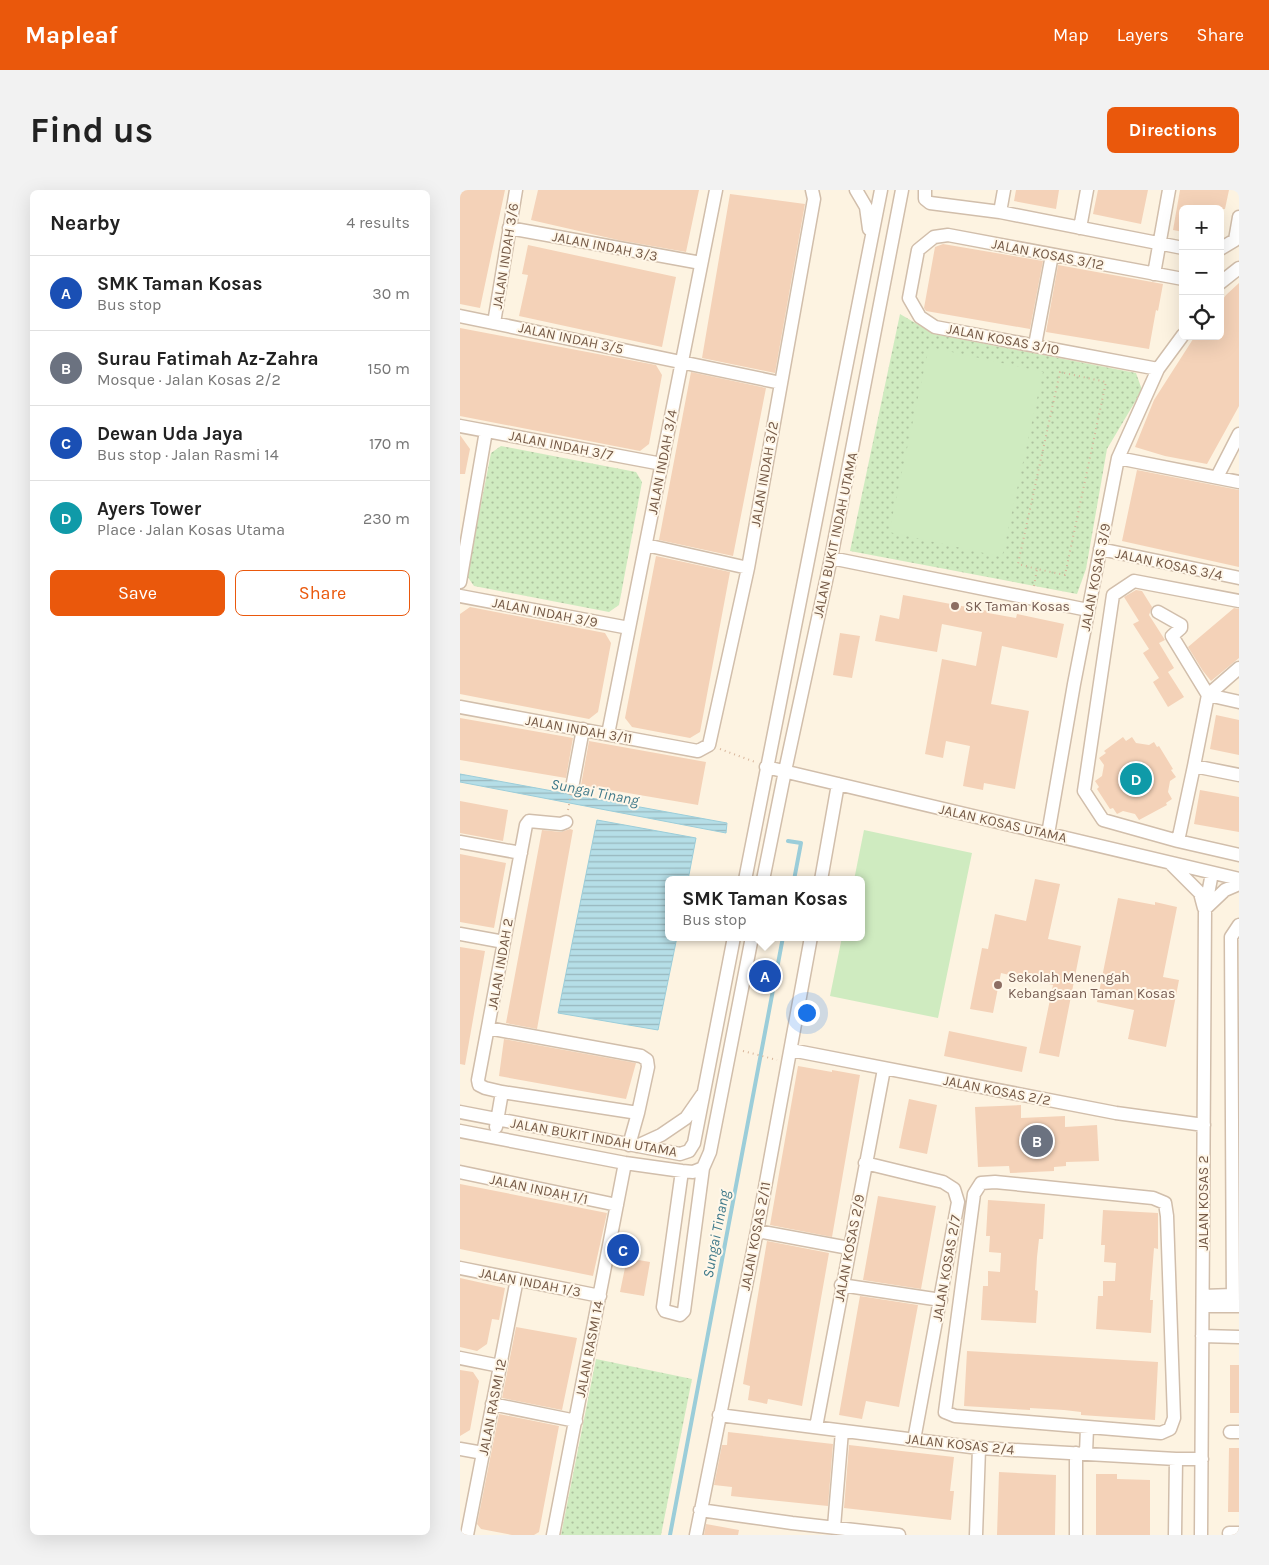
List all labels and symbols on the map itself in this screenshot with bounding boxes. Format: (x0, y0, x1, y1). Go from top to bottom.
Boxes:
street label: JALAN INDAH 3/6 (489, 202, 522, 310)
street label: JALAN INDAH 3/3 (551, 228, 659, 265)
street label: JALAN KOSAS 3/12 (990, 235, 1106, 274)
street label: JALAN INDAH 3/5 (517, 319, 625, 358)
street label: JALAN KOSAS 3/10 (945, 320, 1061, 359)
street label: JALAN INDAH 3/4 (644, 408, 681, 516)
street label: JALAN INDAH 3/2 (747, 420, 782, 528)
street label: JALAN INDAH 3/7 (507, 427, 615, 464)
street label: JALAN BUKIT INDAH UTAMA (810, 451, 861, 619)
street label: JALAN KOSAS 3/9 (1077, 522, 1114, 632)
street label: JALAN KOSAS 3/4 (1114, 545, 1224, 584)
street label: JALAN INDAH 3/9 (491, 594, 599, 631)
place label: SK Taman Kosas (965, 598, 1070, 615)
marker: SK Taman Kosas (949, 600, 961, 612)
street label: JALAN INDAH 3/11 (524, 712, 634, 747)
pin: D (1120, 760, 1152, 798)
water label: Sungai Tinang (550, 775, 642, 810)
street label: JALAN KOSAS UTAMA (937, 801, 1068, 846)
street label: JALAN INDAH 2 (484, 917, 517, 1011)
pin: A (749, 957, 781, 995)
place label: Sekolah Menengah Kebangsaan Taman Kosas (1008, 969, 1175, 1002)
marker: Sekolah Menengah Kebangsaan Taman Kosas (992, 979, 1004, 991)
your location (794, 1000, 820, 1026)
street label: JALAN KOSAS 2/2 (942, 1072, 1052, 1109)
street label: JALAN BUKIT INDAH UTAMA (509, 1114, 678, 1161)
pin: B (1021, 1122, 1053, 1160)
street label: JALAN KOSAS 2 (1195, 1155, 1212, 1251)
street label: JALAN INDAH 1/1 (488, 1171, 590, 1208)
street label: JALAN KOSAS 2/11 (737, 1180, 774, 1292)
water label: Sungai Tinang (699, 1187, 734, 1279)
street label: JALAN KOSAS 2/9 (831, 1193, 868, 1303)
street label: JALAN KOSAS 2/7 (929, 1213, 964, 1323)
pin: C (607, 1231, 639, 1269)
street label: JALAN INDAH 1/3 (477, 1264, 582, 1301)
street label: JALAN RASMI 14 (572, 1299, 607, 1399)
street label: JALAN RASMI 12 (475, 1357, 510, 1457)
street label: JALAN KOSAS 2/4 (905, 1430, 1015, 1459)

